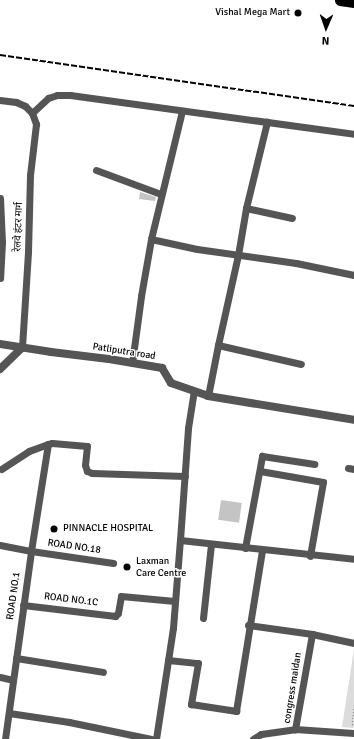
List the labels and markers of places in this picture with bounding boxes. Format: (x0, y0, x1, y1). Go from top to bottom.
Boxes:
place label: Vishal Mega Mart (215, 7, 290, 19)
marker: Vishal Mega Mart (293, 8, 303, 18)
marker: PINNACLE HOSPITAL (48, 523, 60, 535)
place label: PINNACLE HOSPITAL (63, 523, 153, 535)
place label: Laxman Care Centre (136, 555, 186, 578)
marker: Laxman Care Centre (121, 561, 133, 573)

